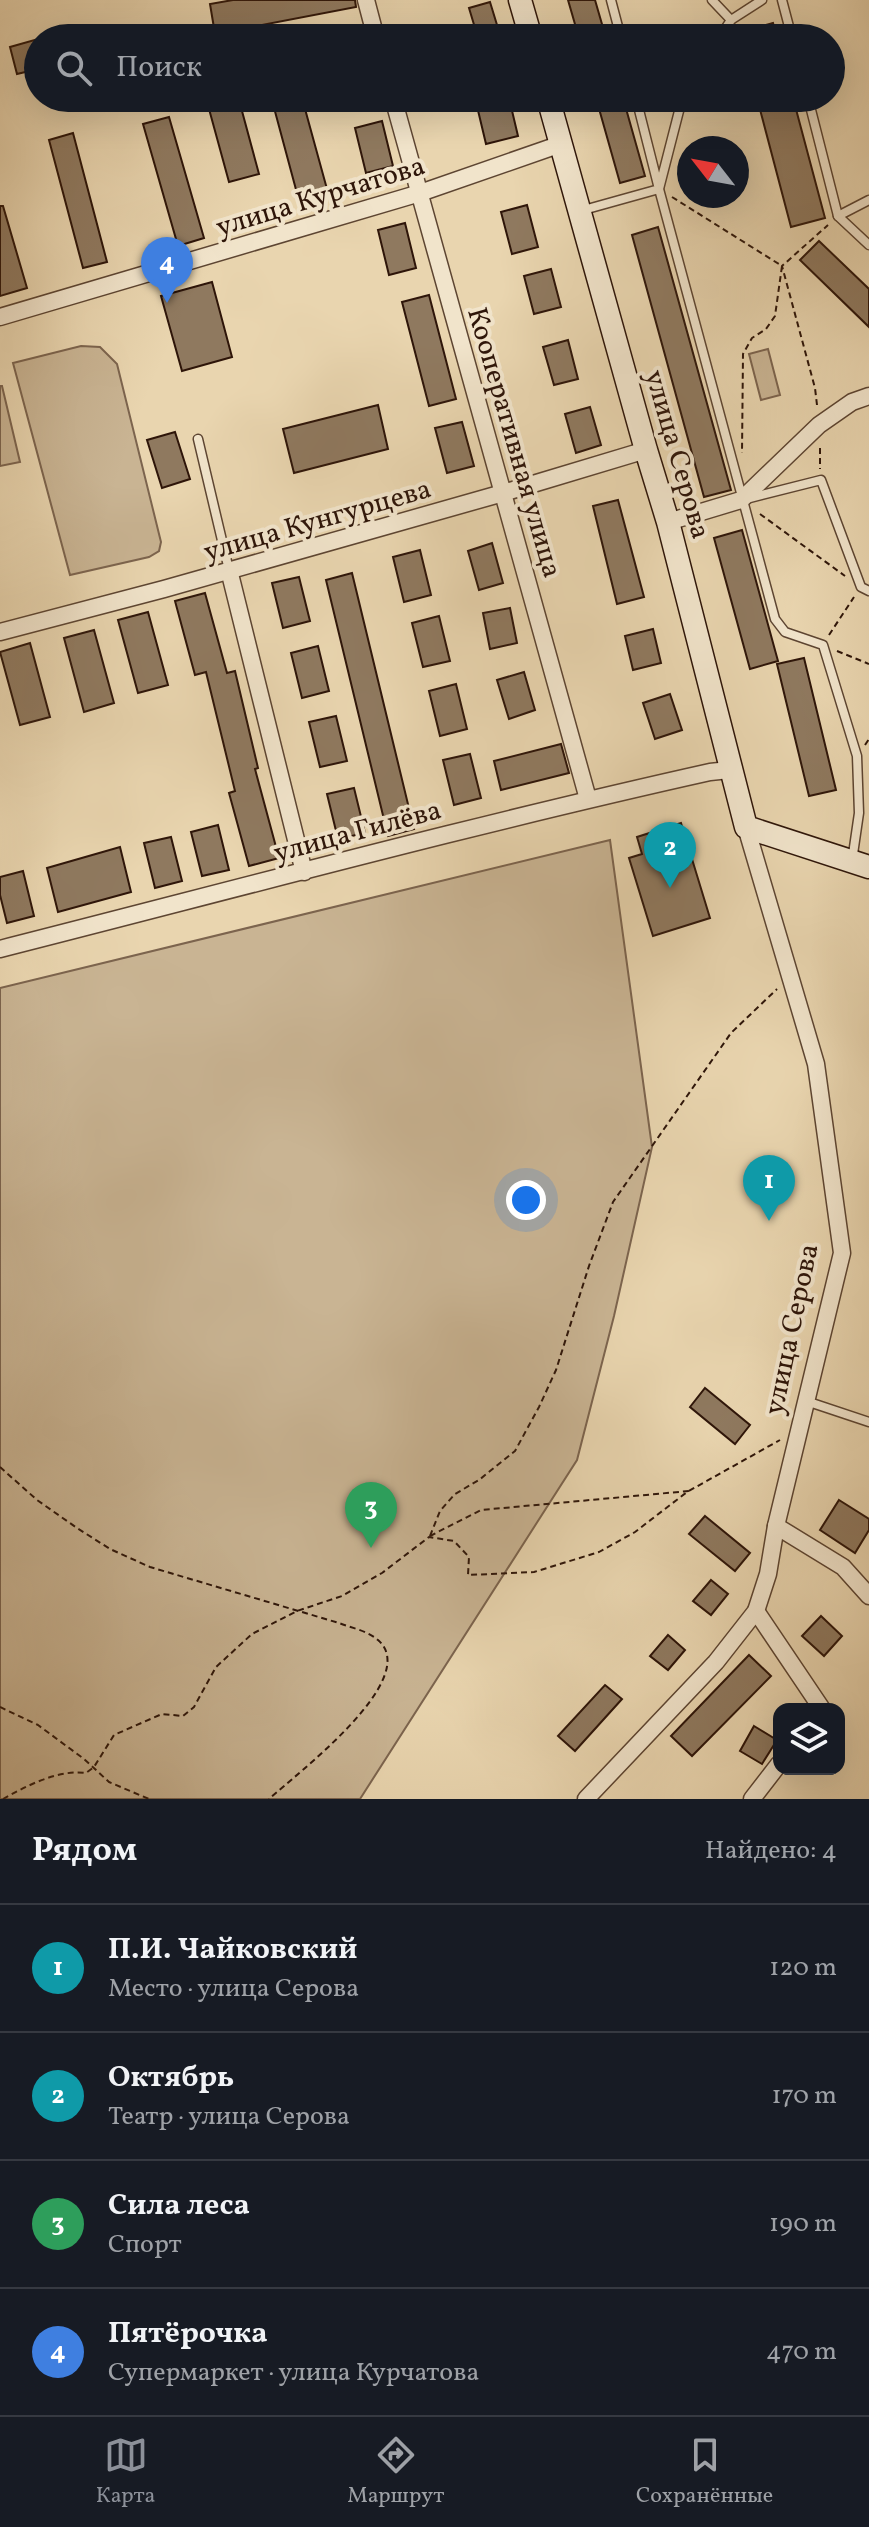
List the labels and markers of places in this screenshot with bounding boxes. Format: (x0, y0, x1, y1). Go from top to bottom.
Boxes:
pin: 4 (141, 237, 193, 303)
pin: 2 (644, 822, 696, 888)
pin: 1 (743, 1155, 795, 1221)
pin: 3 (345, 1482, 397, 1548)

